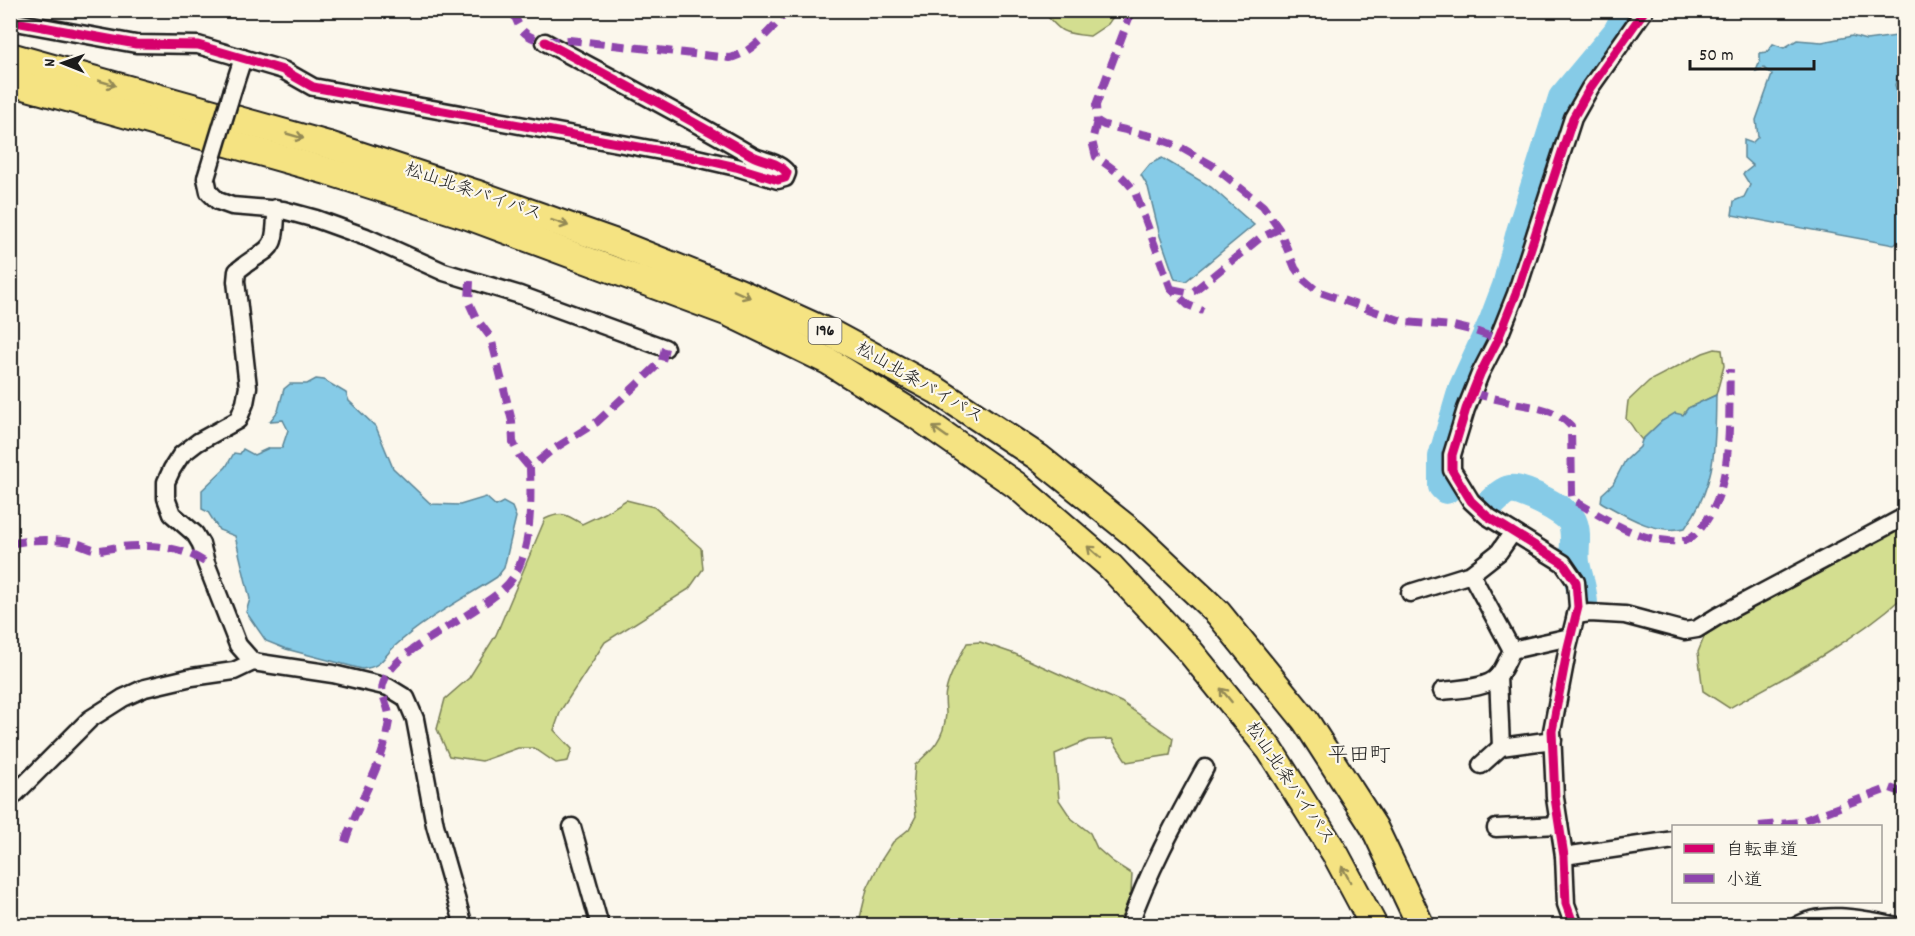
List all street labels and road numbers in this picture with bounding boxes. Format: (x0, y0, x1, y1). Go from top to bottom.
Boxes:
street label: 松山北条バイパス (401, 158, 545, 228)
road number: 196 (808, 318, 842, 344)
street label: 松山北条バイパス (851, 337, 987, 431)
street label: 松山北条バイパス (1238, 717, 1340, 851)

